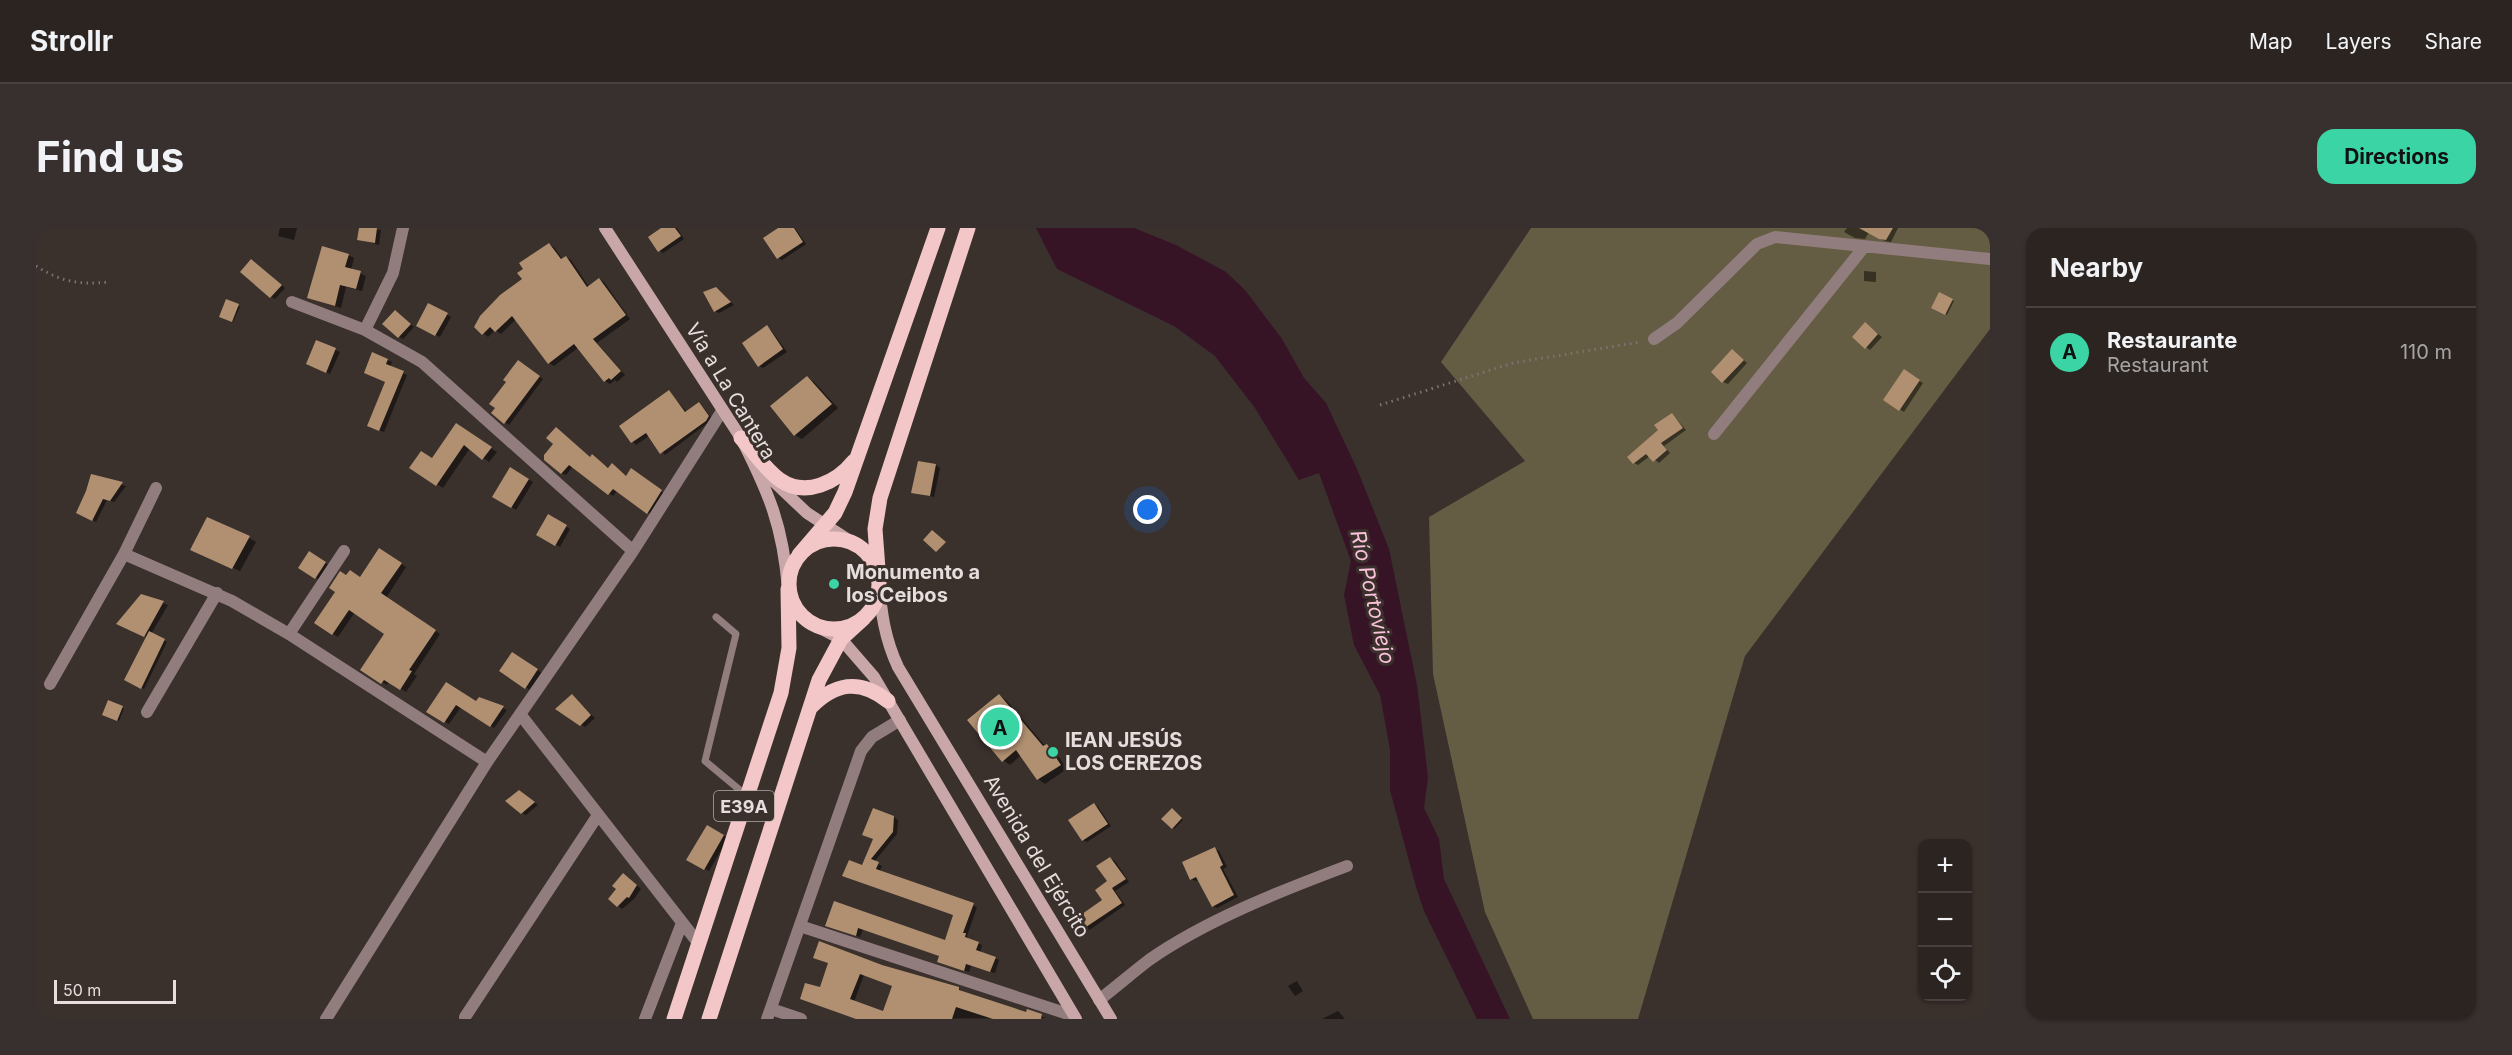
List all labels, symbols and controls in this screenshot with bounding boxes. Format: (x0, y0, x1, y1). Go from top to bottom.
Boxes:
text: Strollr (30, 24, 113, 58)
text: Map (2249, 29, 2293, 54)
text: Layers (2326, 29, 2392, 54)
text: Share (2425, 29, 2482, 54)
button: Directions (2317, 129, 2476, 184)
text: Find us (36, 131, 184, 182)
text: Nearby (2050, 252, 2143, 283)
street label: Vía a La Cantera (681, 318, 781, 464)
text: Restaurante (2107, 327, 2237, 353)
text: A (2062, 340, 2077, 364)
text: 110 m (2400, 340, 2452, 364)
text: Restaurant (2107, 353, 2209, 377)
your location (1133, 495, 1162, 524)
water label: Río Portoviejo (1345, 528, 1401, 666)
place label: Monumento a los Ceibos (846, 560, 980, 607)
marker: Monumento a los Ceibos (827, 577, 841, 591)
pin: A (980, 704, 1020, 750)
place label: IEAN JESÚS LOS CEREZOS (1065, 727, 1202, 775)
marker: IEAN JESÚS LOS CEREZOS (1046, 745, 1060, 759)
street label: Avenida del Ejército (979, 770, 1095, 942)
road number: E39A (714, 791, 774, 821)
map controls (1918, 839, 1972, 1001)
button: + (1918, 839, 1972, 893)
button: − (1918, 893, 1972, 947)
button: locate (1918, 947, 1972, 1001)
scale bar (54, 977, 176, 1004)
text: 50 m (63, 980, 101, 1000)

